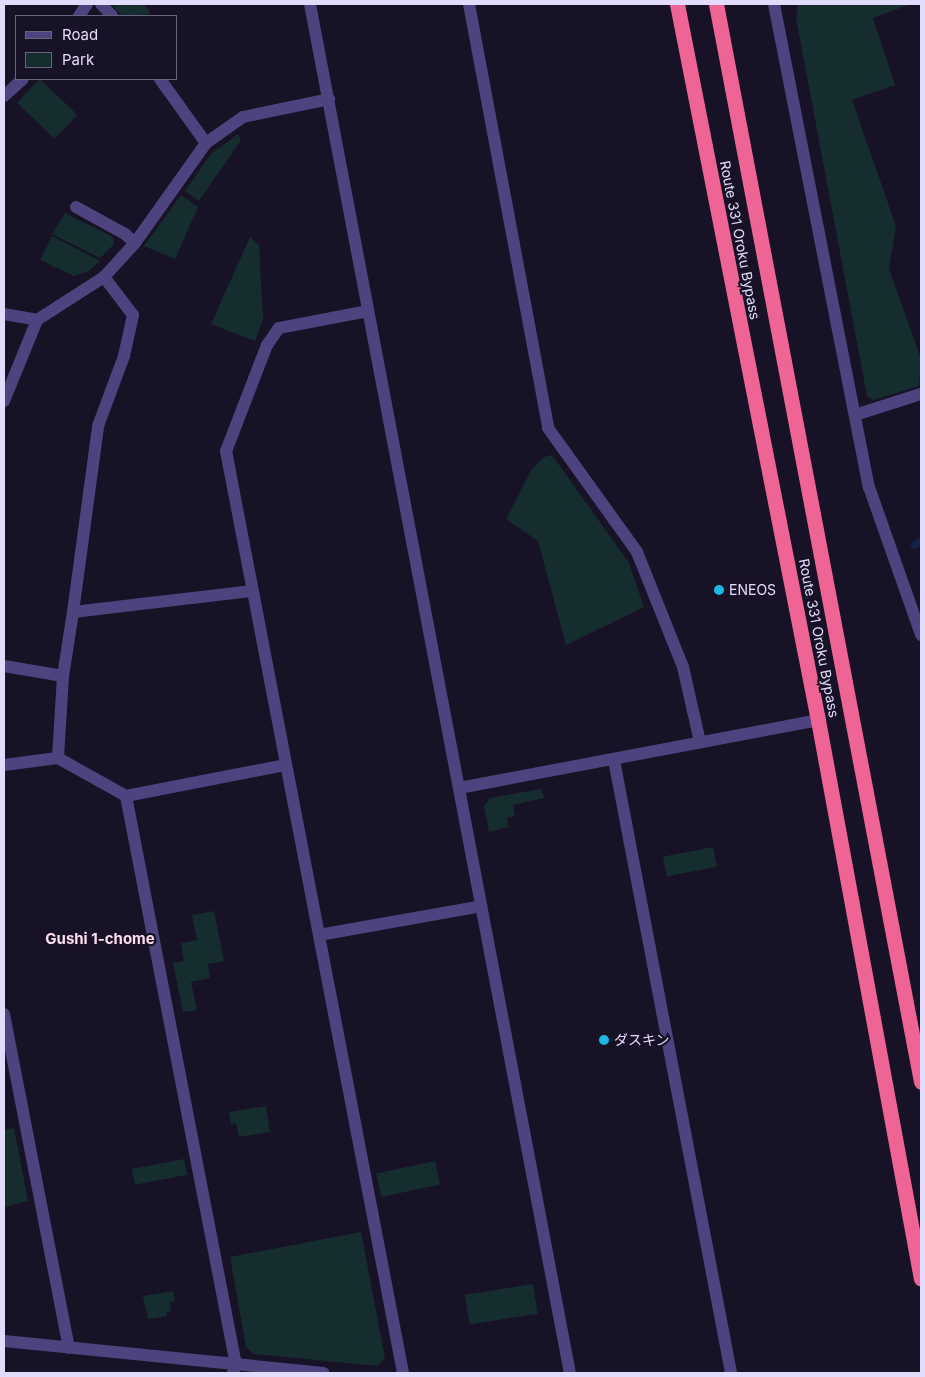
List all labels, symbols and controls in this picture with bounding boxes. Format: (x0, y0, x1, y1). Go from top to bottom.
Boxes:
legend (15, 15, 178, 80)
text: Road (62, 25, 98, 44)
text: Park (62, 50, 94, 69)
street label: Route 331 Oroku Bypass (716, 159, 764, 321)
street label: Route 331 Oroku Bypass (795, 557, 843, 719)
place label: ENEOS (729, 582, 776, 598)
marker: ENEOS (713, 584, 725, 596)
district label: Gushi 1-chome (45, 930, 155, 948)
place label: ダスキン (614, 1032, 670, 1048)
marker: ダスキン (598, 1034, 610, 1046)

